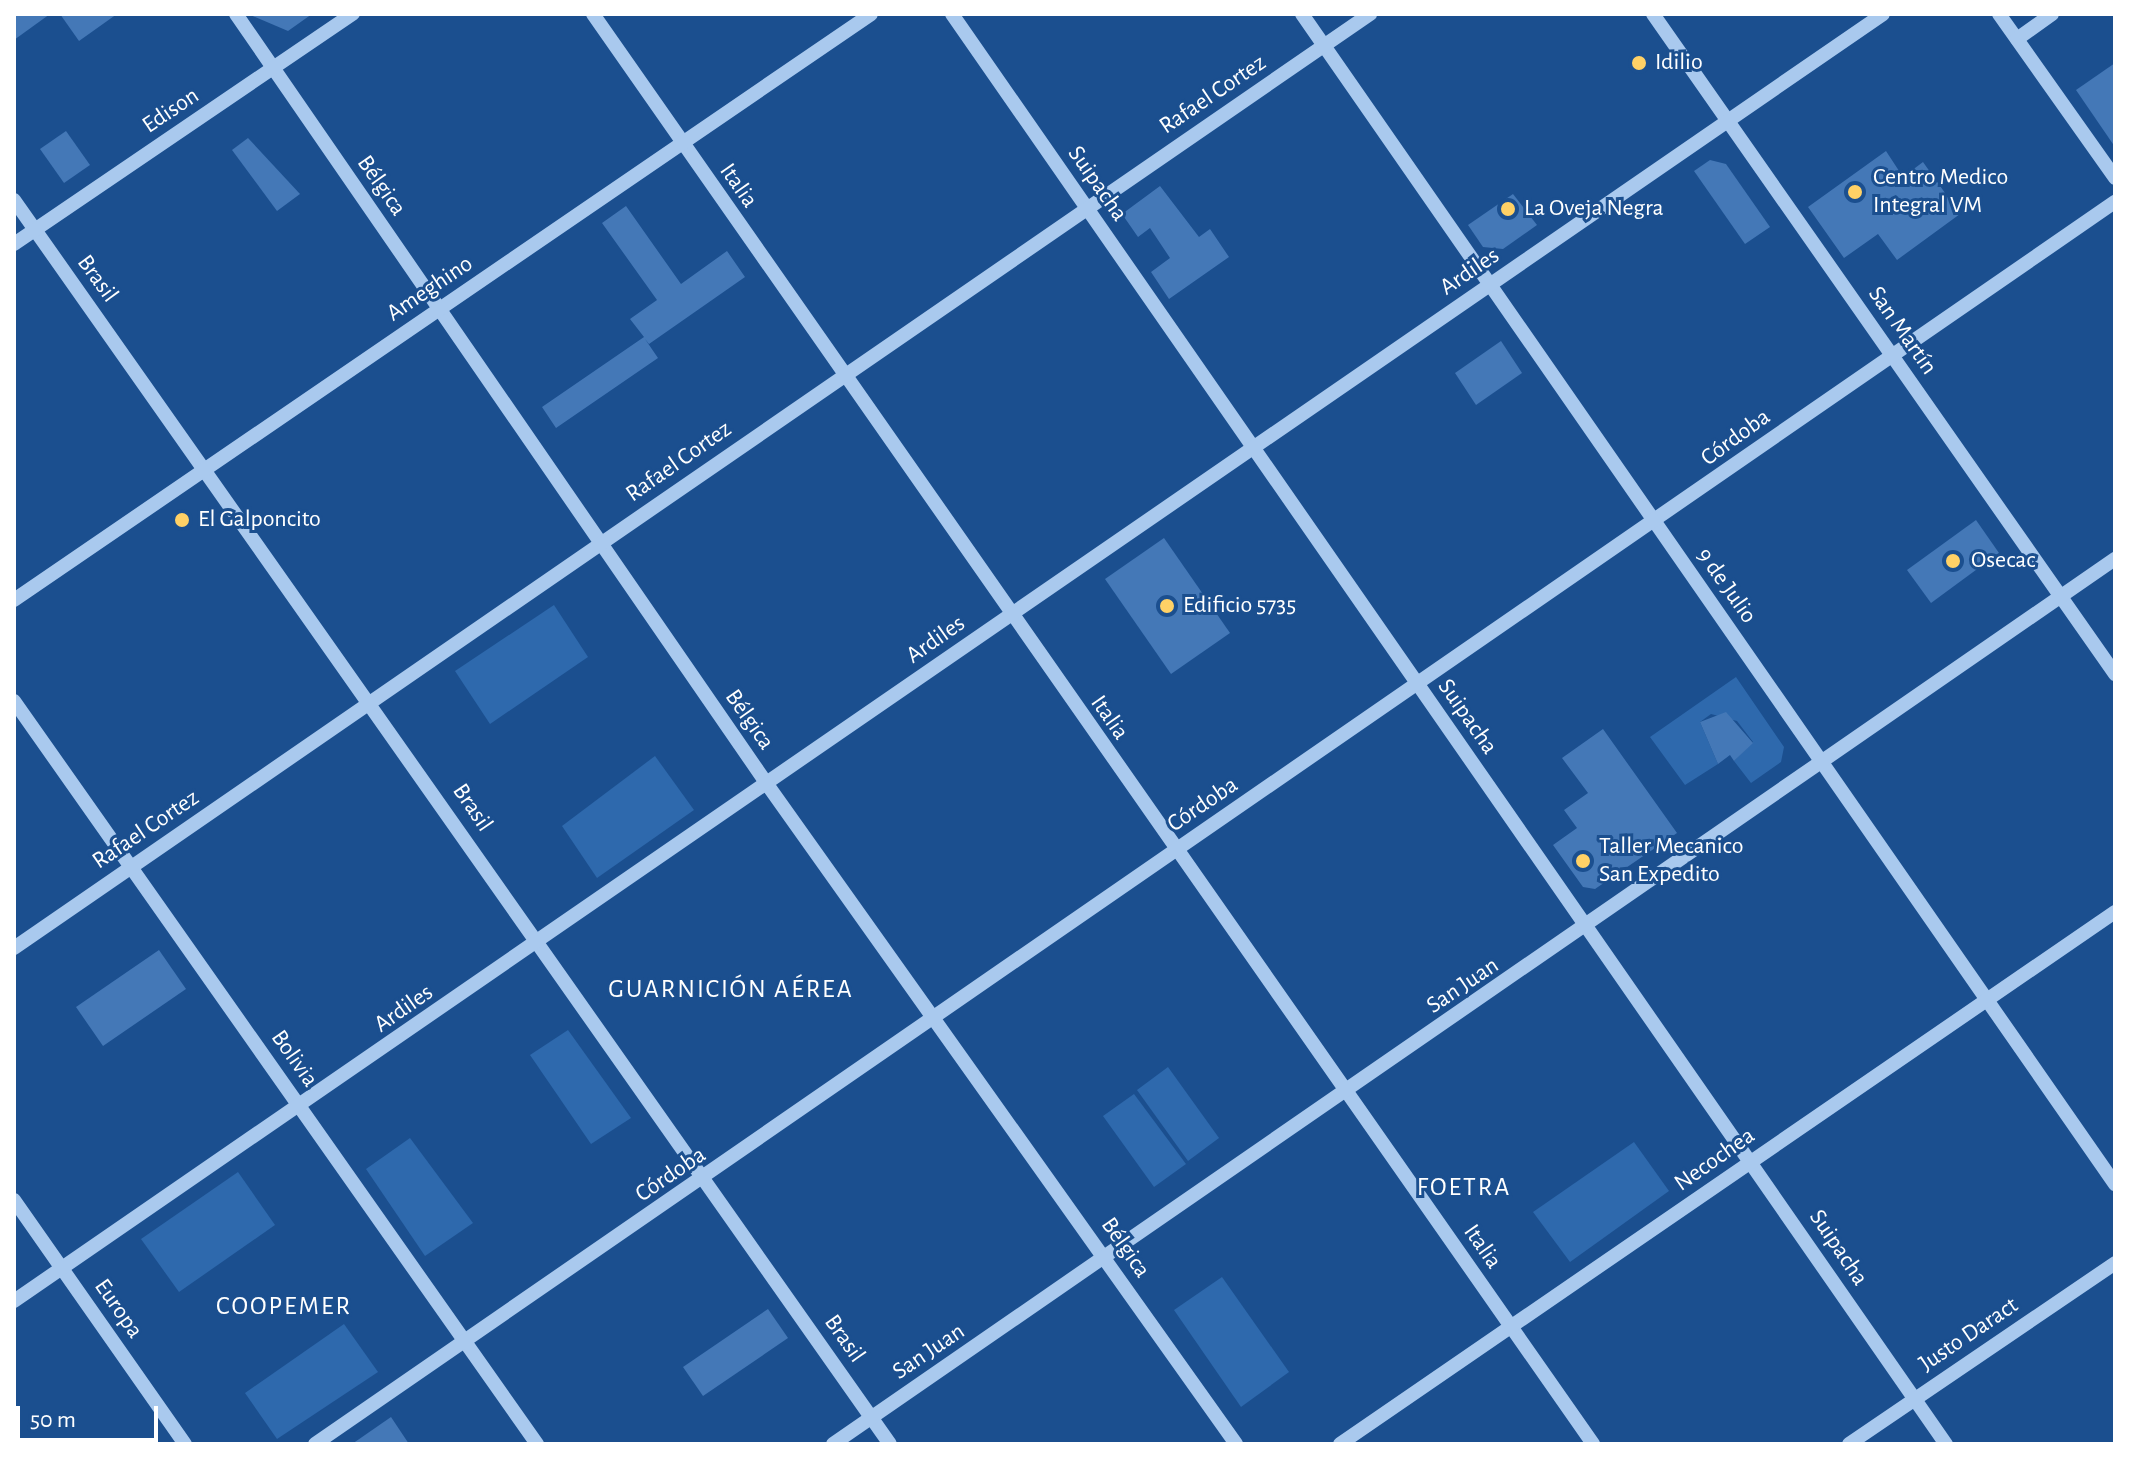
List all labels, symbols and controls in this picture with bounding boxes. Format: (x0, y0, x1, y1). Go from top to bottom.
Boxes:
street label: Rafael Cortez (1154, 49, 1272, 141)
place label: Idilio (1655, 49, 1703, 77)
marker: Idilio (1630, 54, 1648, 72)
street label: Edison (137, 82, 205, 140)
street label: Suipacha (1061, 141, 1133, 227)
street label: Bélgica (350, 150, 412, 222)
street label: Italia (713, 158, 763, 214)
place label: Centro Medico Integral VM (1873, 164, 2008, 220)
marker: Centro Medico Integral VM (1844, 181, 1866, 203)
place label: La Oveja Negra (1524, 195, 1664, 223)
marker: La Oveja Negra (1499, 200, 1517, 218)
street label: Ardiles (1435, 242, 1505, 302)
street label: Brasil (70, 250, 124, 308)
street label: Ameghino (381, 250, 479, 328)
street label: San Martín (1861, 281, 1943, 381)
street label: Córdoba (1696, 403, 1776, 473)
street label: Rafael Cortez (621, 415, 737, 509)
place label: El Galponcito (198, 506, 321, 534)
marker: El Galponcito (173, 511, 191, 529)
street label: 9 de Julio (1690, 543, 1762, 629)
place label: Osecac (1971, 547, 2035, 575)
marker: Osecac (1942, 550, 1964, 572)
place label: Edificio 5735 (1183, 592, 1296, 620)
marker: Edificio 5735 (1158, 597, 1176, 615)
street label: Ardiles (901, 609, 971, 671)
street label: Suipacha (1431, 674, 1503, 760)
street label: Bélgica (718, 684, 780, 756)
street label: Italia (1084, 690, 1134, 746)
street label: Córdoba (1162, 771, 1244, 839)
street label: Brasil (446, 778, 498, 838)
street label: Rafael Cortez (87, 784, 205, 876)
place label: Taller Mecanico San Expedito (1599, 833, 1743, 889)
marker: Taller Mecanico San Expedito (1574, 852, 1592, 870)
street label: San Juan (1421, 951, 1505, 1021)
district label: GUARNICIÓN AÉREA (608, 974, 854, 1006)
street label: Ardiles (369, 978, 439, 1040)
street label: Bolivia (264, 1025, 324, 1093)
street label: Necochea (1669, 1122, 1761, 1198)
street label: Córdoba (630, 1141, 712, 1209)
district label: FOETRA (1417, 1172, 1511, 1204)
street label: Suipacha (1802, 1205, 1874, 1291)
street label: Bélgica (1094, 1212, 1156, 1284)
street label: Italia (1457, 1219, 1507, 1275)
street label: Europa (87, 1274, 149, 1344)
district label: COOPEMER (216, 1291, 352, 1323)
street label: Justo Daract (1914, 1291, 2024, 1379)
street label: Brasil (817, 1309, 871, 1369)
street label: San Juan (887, 1317, 971, 1387)
scale bar (20, 1390, 162, 1440)
text: 50 m (30, 1408, 76, 1432)

